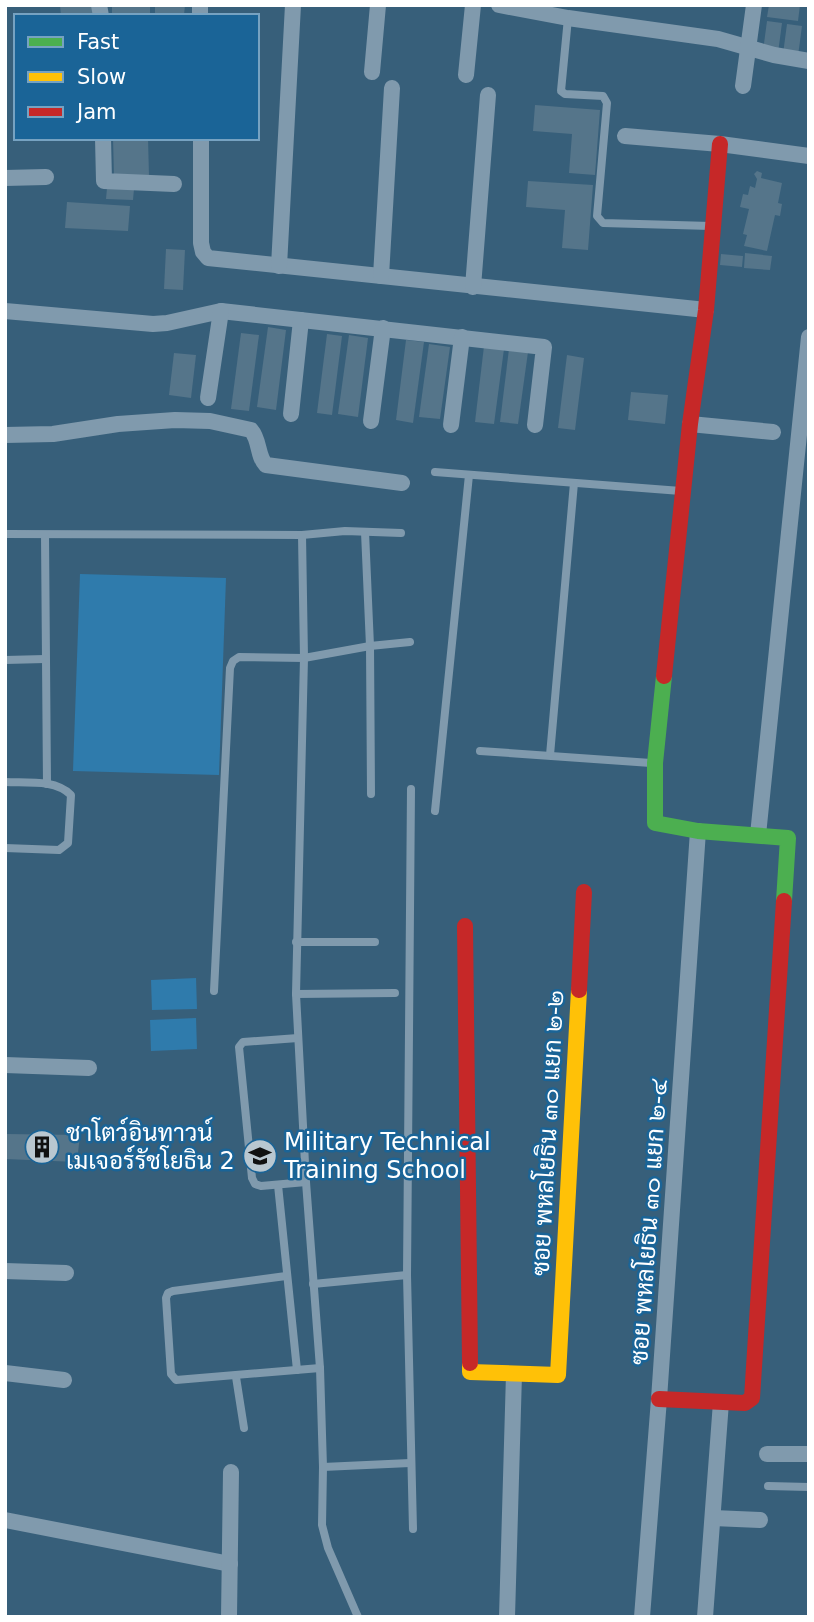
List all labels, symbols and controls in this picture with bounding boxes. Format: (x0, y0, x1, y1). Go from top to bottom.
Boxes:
legend (14, 14, 259, 140)
text: Fast (77, 30, 119, 54)
text: Slow (77, 65, 126, 89)
text: Jam (75, 100, 117, 124)
street label: ซอย พหลโยธิน ๓๐ แยก ๒-๒ (525, 989, 569, 1277)
street label: ซอย พหลโยธิน ๓๐ แยก ๒-๔ (623, 1077, 673, 1366)
place label: ชาโตว์อินทาวน์ เมเจอร์รัชโยธิน 2 (66, 1117, 235, 1175)
building icon: ชาโตว์อินทาวน์ เมเจอร์รัชโยธิน 2 (23, 1128, 61, 1166)
place label: Military Technical Training School (283, 1128, 491, 1184)
school or university icon: Military Technical Training School (241, 1137, 279, 1175)

